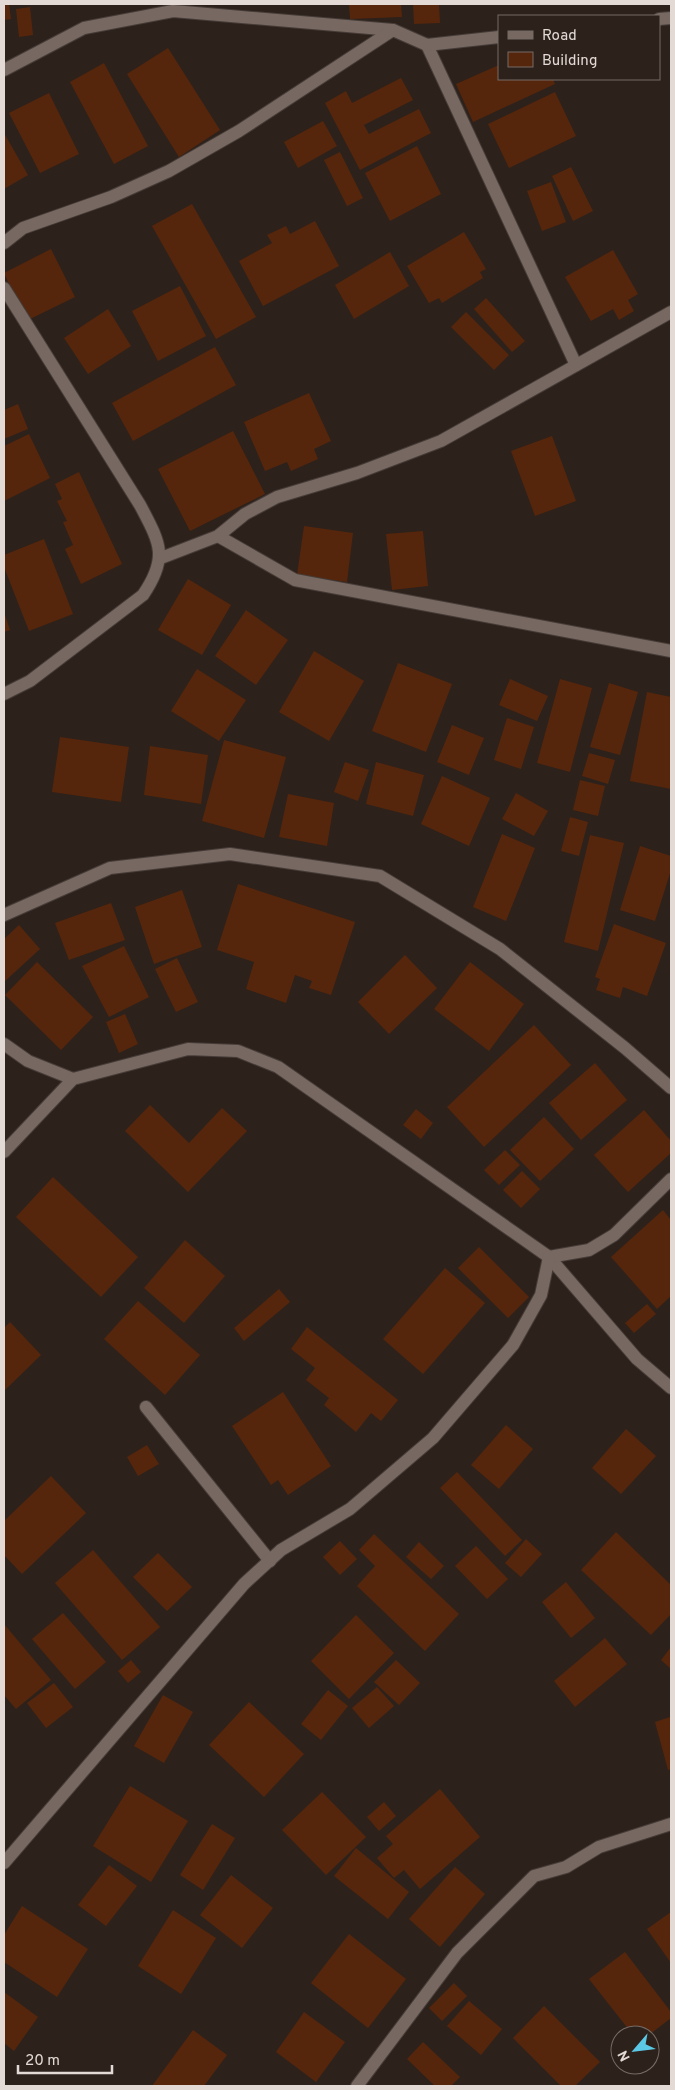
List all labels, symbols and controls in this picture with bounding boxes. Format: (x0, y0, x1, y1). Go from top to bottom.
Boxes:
legend (498, 15, 660, 80)
text: Road (542, 27, 577, 46)
text: Building (542, 52, 597, 71)
north arrow (610, 2025, 660, 2075)
scale bar (18, 2042, 111, 2074)
text: N (615, 2047, 635, 2064)
text: 20 m (25, 2052, 60, 2071)

